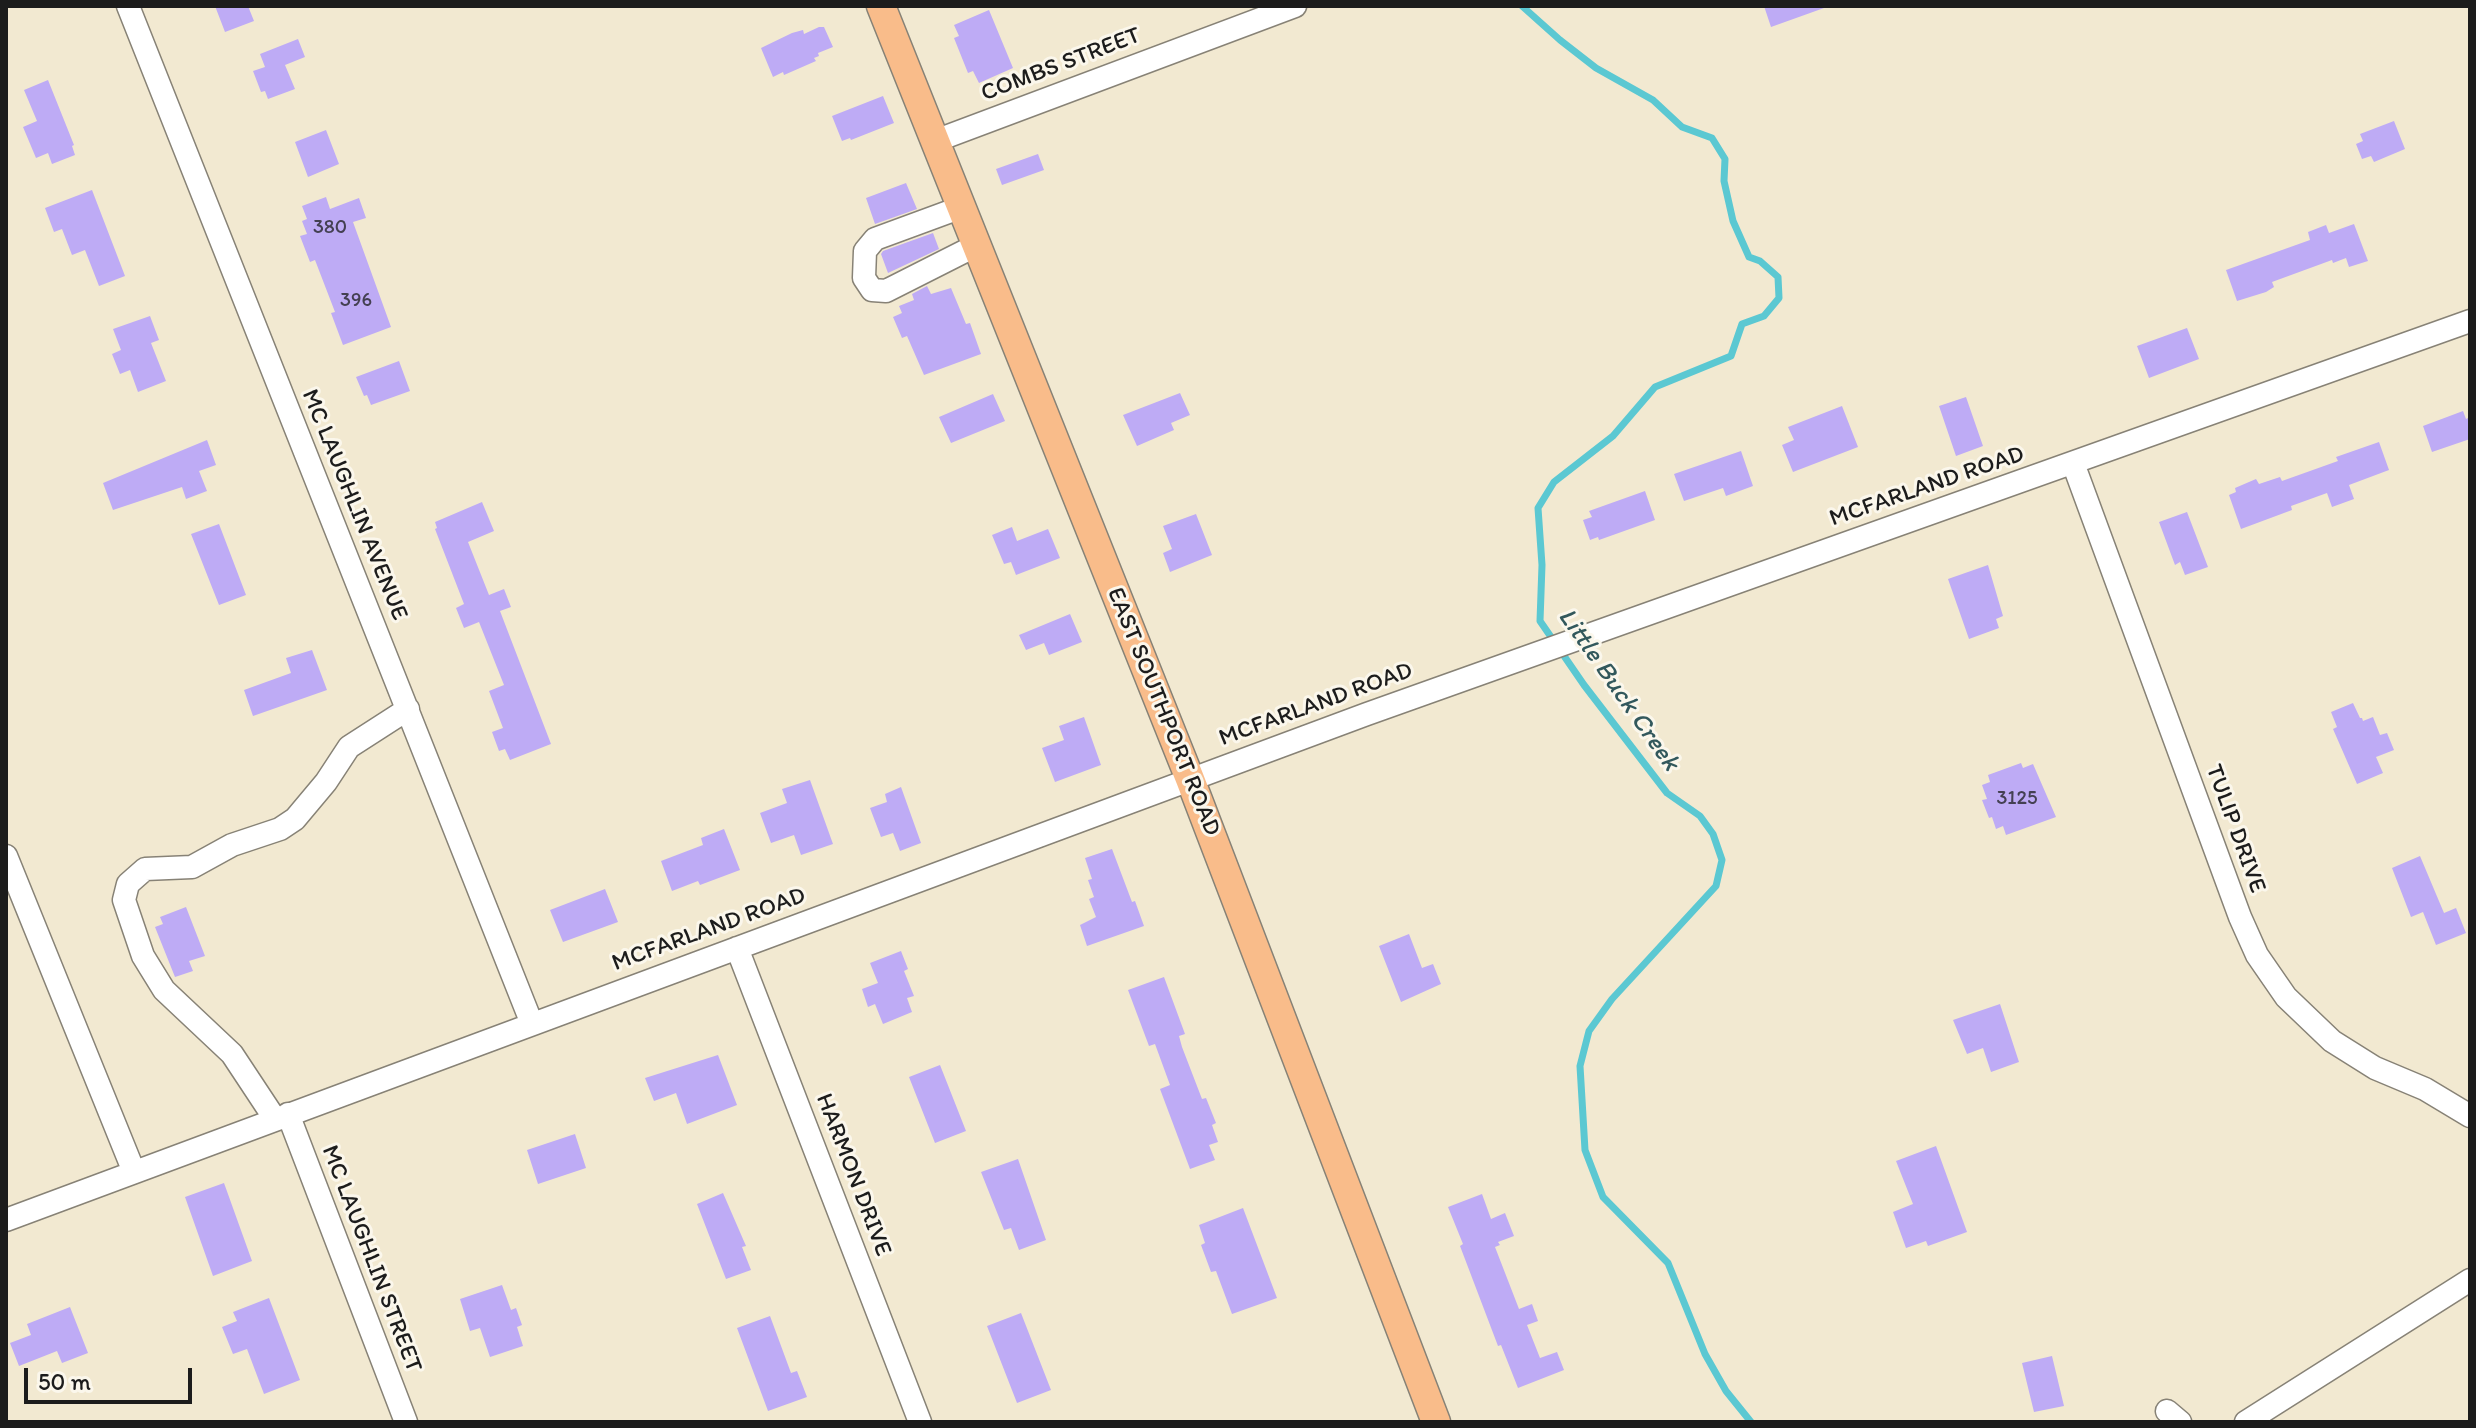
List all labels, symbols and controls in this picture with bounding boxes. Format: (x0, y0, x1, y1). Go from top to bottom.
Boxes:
street label: COMBS STREET (977, 21, 1145, 109)
house number: 380 (313, 216, 347, 240)
house number: 396 (340, 289, 372, 313)
street label: MC LAUGHLIN AVENUE (295, 385, 413, 625)
street label: MCFARLAND ROAD (1826, 440, 2028, 534)
street label: EAST SOUTHPORT ROAD (1100, 584, 1226, 840)
water label: Little Buck Creek (1550, 603, 1686, 777)
street label: MCFARLAND ROAD (1215, 657, 1417, 753)
street label: TULIP DRIVE (2198, 761, 2272, 897)
house number: 3125 (1996, 787, 2038, 811)
street label: MCFARLAND ROAD (608, 882, 810, 978)
street label: HARMON DRIVE (809, 1090, 897, 1260)
street label: MC LAUGHLIN STREET (314, 1141, 428, 1377)
scale bar (28, 1352, 196, 1402)
text: 50 m (38, 1367, 91, 1396)

